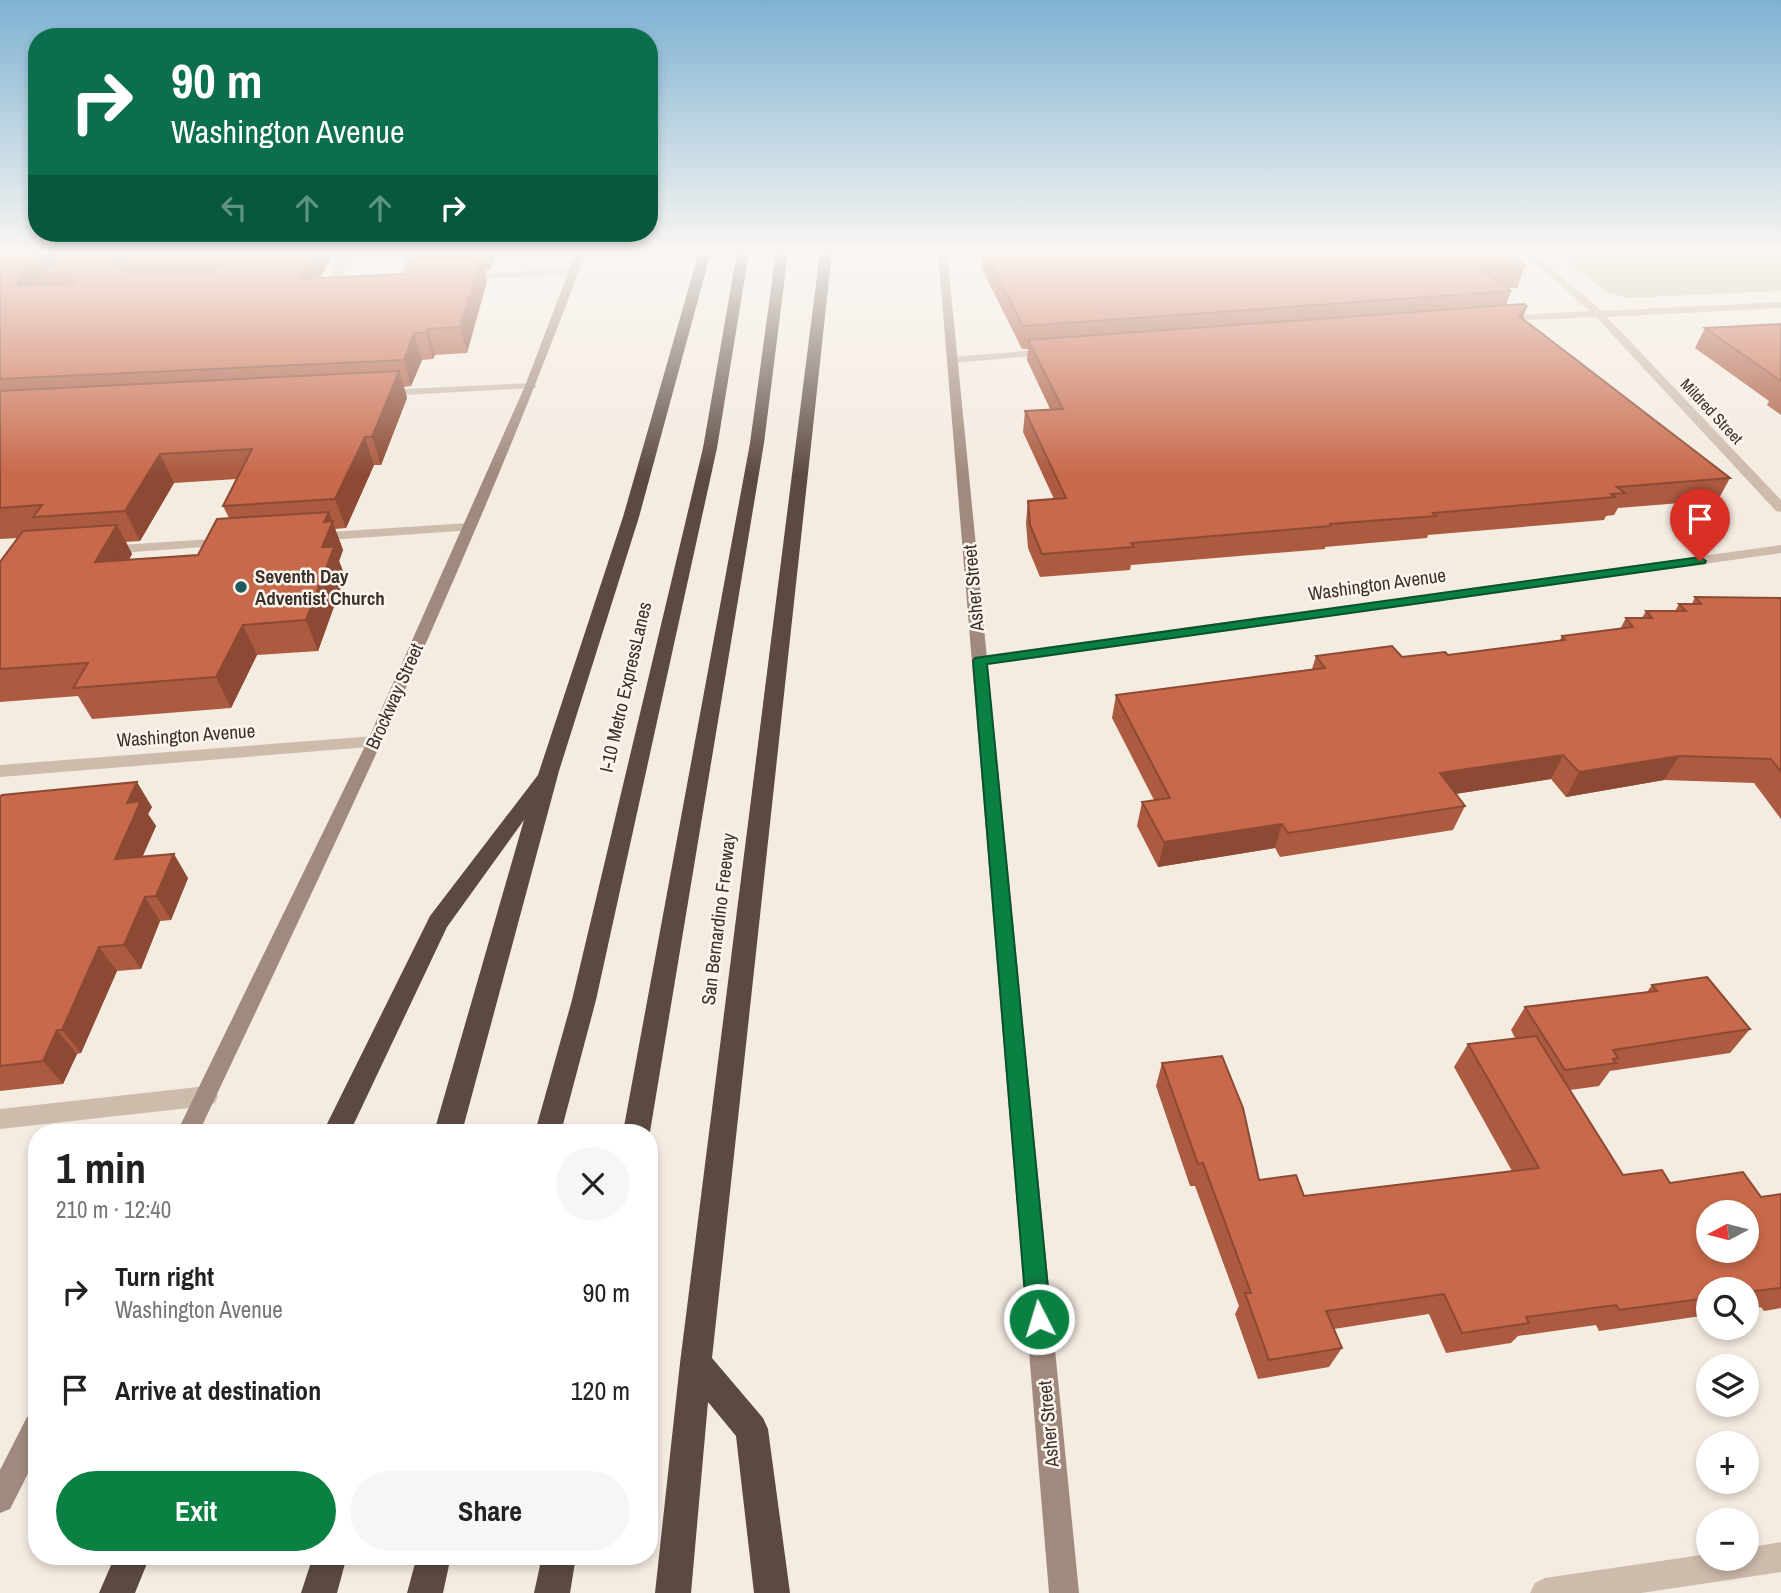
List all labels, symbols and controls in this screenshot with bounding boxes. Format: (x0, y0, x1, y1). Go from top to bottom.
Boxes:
text: 90 m (171, 47, 263, 113)
icon: right (56, 56, 147, 147)
text: Washington Avenue (171, 110, 404, 153)
icon: left (215, 189, 253, 227)
icon: ahead (288, 189, 326, 227)
icon: ahead (361, 189, 399, 227)
icon: right (434, 189, 472, 227)
street label: Mildred Street (1676, 373, 1748, 449)
pin (1670, 489, 1730, 561)
icon: arrive (1681, 500, 1719, 538)
street label: Asher Street (956, 543, 990, 633)
street label: Washington Avenue (1307, 561, 1447, 607)
place label: Seventh Day Adventist Church (255, 563, 385, 611)
marker: Seventh Day Adventist Church (233, 579, 249, 595)
street label: I-10 Metro ExpressLanes (593, 599, 657, 775)
street label: Brockway Street (359, 638, 429, 753)
street label: Washington Avenue (116, 717, 256, 753)
street label: San Bernardino Freeway (695, 831, 741, 1007)
text: 1 min (56, 1140, 146, 1196)
button: close (556, 1147, 630, 1221)
text: 210 m · 12:40 (56, 1194, 171, 1225)
north arrow (1696, 1200, 1759, 1264)
map controls (1696, 1200, 1759, 1571)
text: Turn right (115, 1259, 214, 1294)
icon: right (56, 1273, 94, 1311)
text: 90 m (583, 1275, 630, 1310)
button: search (1696, 1277, 1759, 1340)
position arrow (1002, 1282, 1076, 1356)
text: Washington Avenue (115, 1294, 283, 1325)
button: layers (1696, 1354, 1759, 1417)
icon: arrive (56, 1371, 94, 1409)
text: Arrive at destination (115, 1373, 321, 1408)
text: 120 m (571, 1373, 630, 1408)
street label: Asher Street (1031, 1379, 1065, 1469)
button: + (1696, 1431, 1759, 1494)
button: Exit (56, 1471, 336, 1551)
button: Share (350, 1471, 630, 1551)
button: − (1696, 1508, 1759, 1571)

